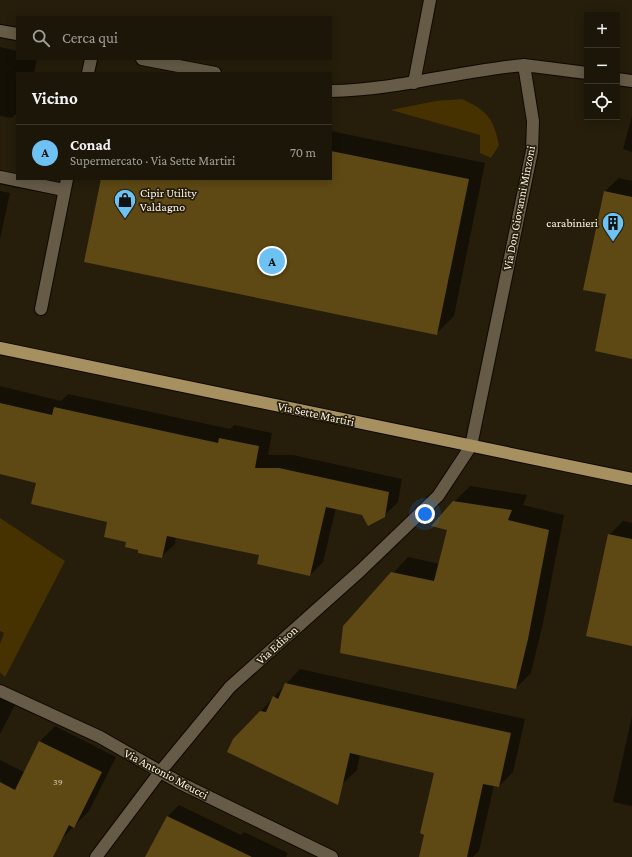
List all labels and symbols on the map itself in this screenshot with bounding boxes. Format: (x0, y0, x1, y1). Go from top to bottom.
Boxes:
street label: Via Don Giovanni Minzoni (500, 145, 538, 271)
place label: Cipir Utility Valdagno (140, 186, 197, 214)
shop icon: Cipir Utility Valdagno (112, 187, 138, 220)
building icon: carabinieri (600, 210, 626, 243)
place label: carabinieri (546, 216, 598, 230)
pin: A (259, 246, 285, 276)
street label: Via Sette Martiri (276, 399, 356, 429)
your location (415, 504, 435, 524)
street label: Via Edison (253, 622, 301, 667)
street label: Via Antonio Meucci (122, 746, 210, 802)
house number: 39 (53, 776, 63, 787)

